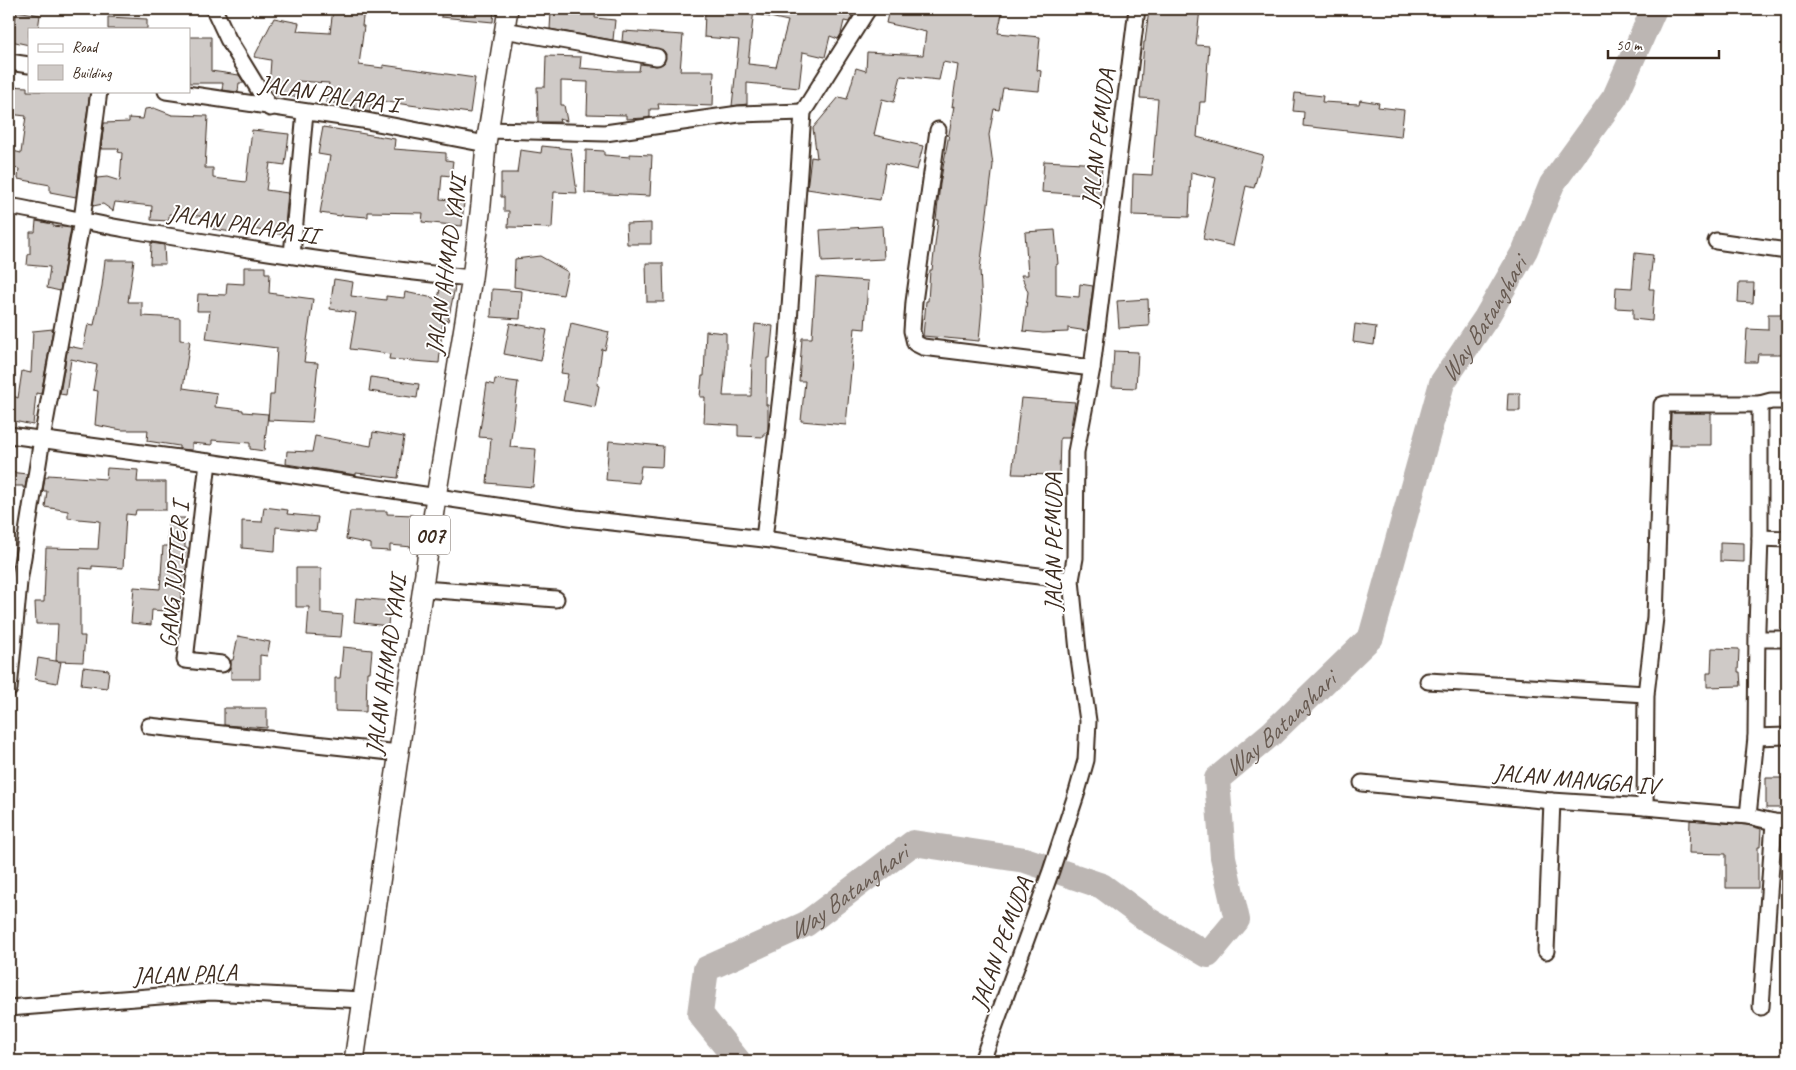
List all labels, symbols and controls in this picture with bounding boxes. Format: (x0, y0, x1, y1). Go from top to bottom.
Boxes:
legend (28, 28, 190, 92)
scale bar (1608, 28, 1720, 60)
text: 50 m (1616, 36, 1643, 55)
text: Road (72, 38, 99, 57)
text: Building (72, 64, 112, 83)
street label: JALAN PEMUDA (1075, 67, 1121, 209)
street label: JALAN PALAPA I (256, 68, 405, 121)
street label: JALAN AHMAD YANI (418, 170, 474, 357)
street label: JALAN PALAPA II (165, 197, 325, 251)
water label: Way Batanghari (1433, 247, 1537, 388)
street label: JALAN PEMUDA (1038, 472, 1068, 612)
street label: GANG JUPITER I (153, 496, 196, 649)
road number: 007 (410, 516, 450, 554)
street label: JALAN AHMAD YANI (358, 570, 414, 757)
water label: Way Batanghari (1217, 661, 1347, 784)
street label: JALAN MANGGA IV (1491, 757, 1665, 802)
water label: Way Batanghari (784, 834, 919, 947)
street label: JALAN PEMUDA (963, 872, 1039, 1014)
street label: JALAN PALA (132, 957, 238, 991)

